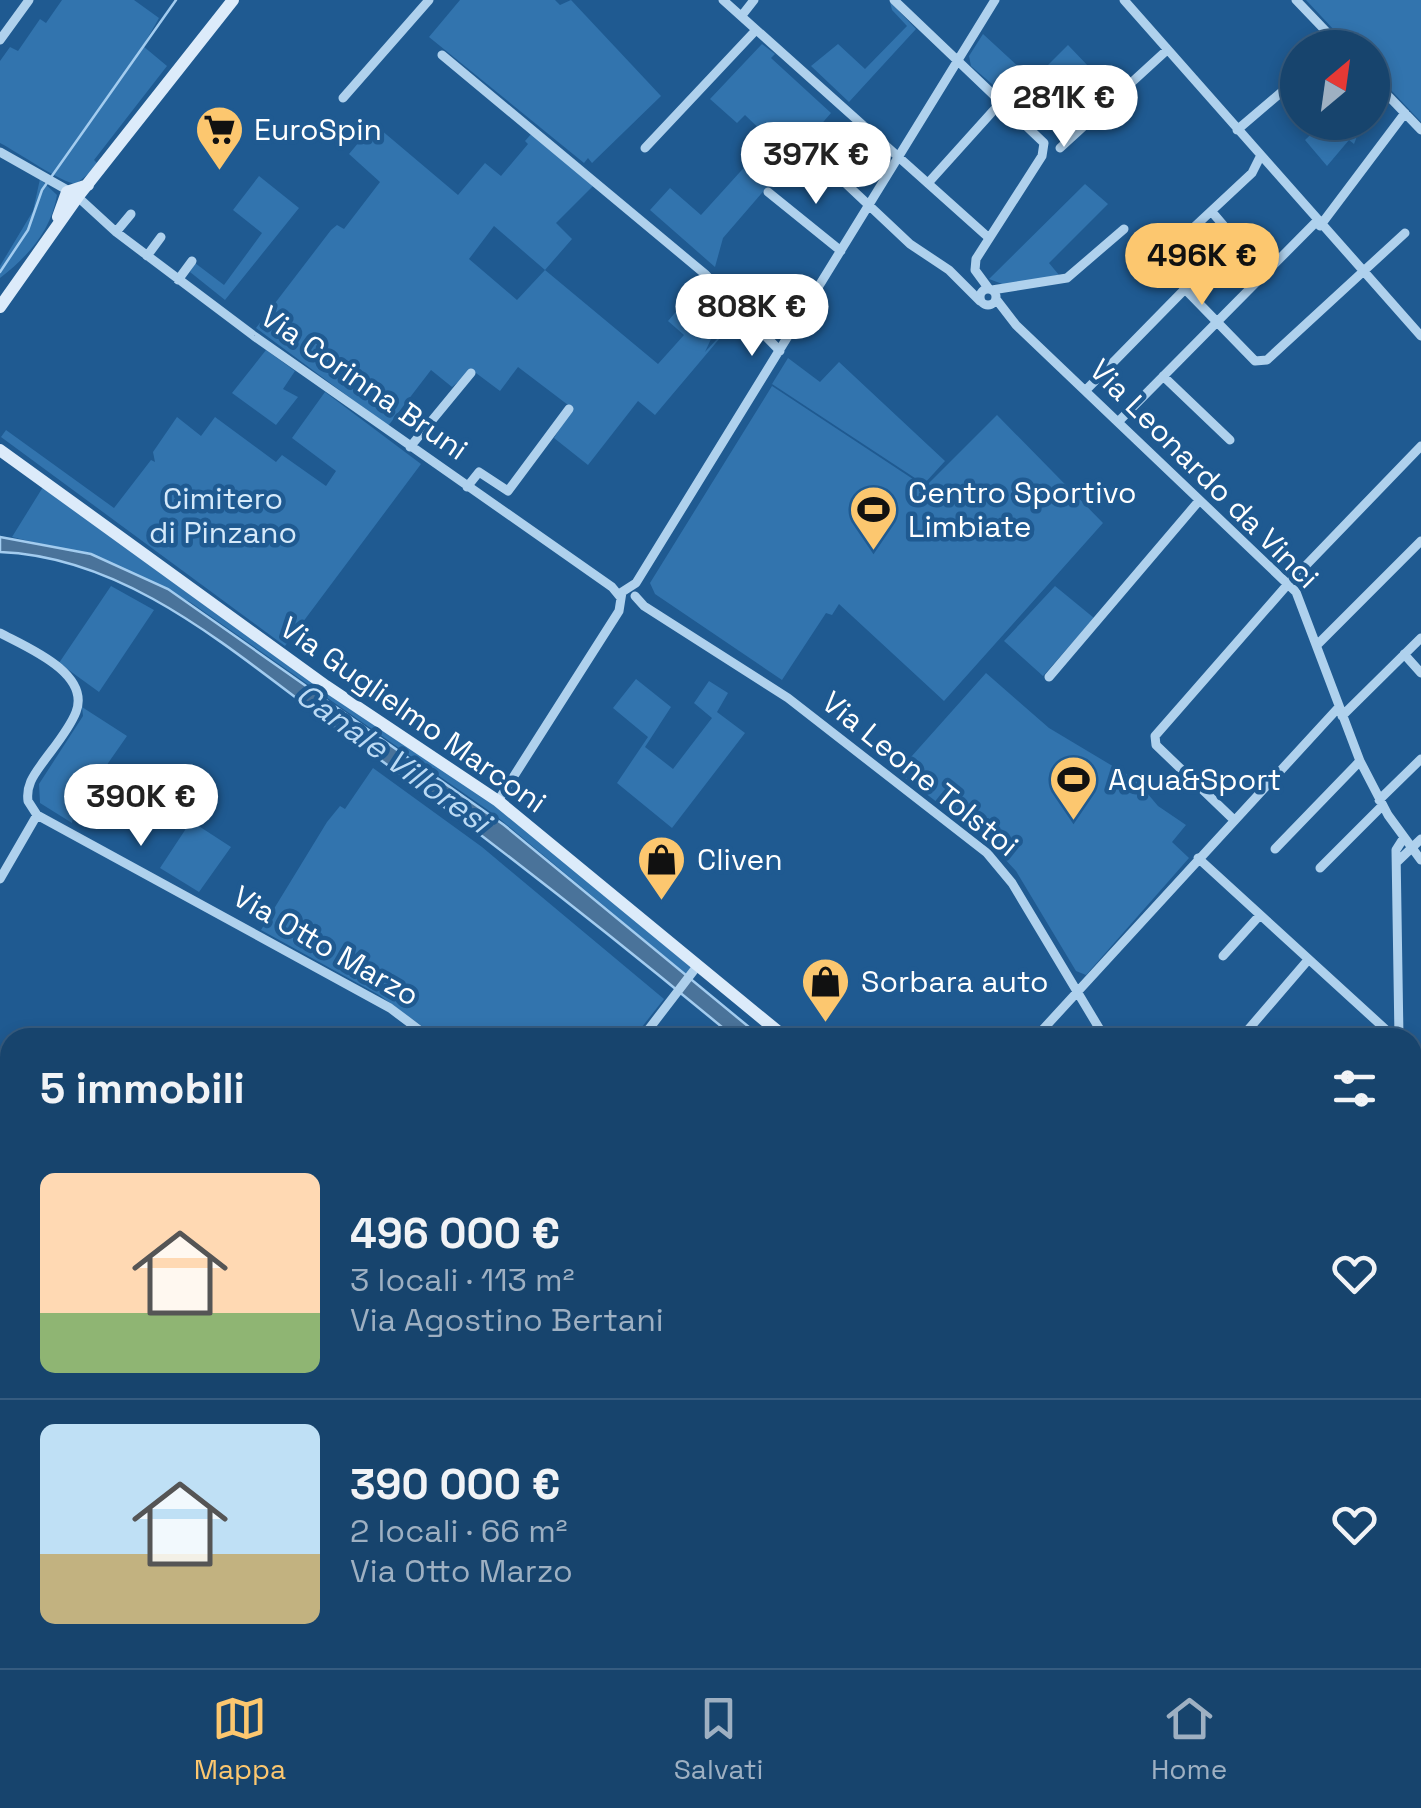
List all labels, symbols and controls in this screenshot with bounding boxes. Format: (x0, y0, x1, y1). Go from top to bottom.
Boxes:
north arrow (1280, 30, 1390, 140)
map controls (1280, 30, 1390, 140)
pin: 281K € (983, 65, 1145, 150)
text: 281K € (1013, 77, 1115, 117)
supermarket icon: EuroSpin (193, 104, 245, 172)
place label: EuroSpin (254, 110, 382, 149)
pin: 397K € (735, 122, 897, 207)
text: 397K € (763, 134, 869, 174)
pin: 496K € (1121, 223, 1283, 308)
text: 496K € (1147, 235, 1257, 275)
pin: 808K € (671, 274, 833, 359)
text: 808K € (698, 286, 807, 326)
street label: Via Corinna Bruni (253, 297, 476, 469)
street label: Via Leonardo da Vinci (1081, 351, 1327, 597)
place label: Centro Sportivo Limbiate (908, 473, 1137, 546)
park label: Cimitero di Pinzano (149, 479, 297, 552)
sports icon: Centro Sportivo Limbiate (847, 484, 899, 552)
street label: Via Guglielmo Marconi (273, 608, 554, 821)
water label: Canale Villoresi (288, 674, 501, 844)
street label: Via Leone Tolstoi (814, 682, 1026, 865)
sports icon: Aqua&Sport (1047, 754, 1099, 822)
place label: Aqua&Sport (1108, 760, 1281, 799)
pin: 390K € (60, 764, 222, 849)
text: 390K € (86, 776, 196, 816)
shop icon: Cliven (636, 834, 688, 902)
place label: Cliven (697, 840, 783, 879)
street label: Via Otto Marzo (226, 876, 426, 1015)
shop icon: Sorbara auto (800, 956, 852, 1024)
place label: Sorbara auto (861, 962, 1049, 1001)
icon: filters (1327, 1061, 1382, 1116)
text: 5 immobili (40, 1062, 245, 1115)
text: 496 000 € (350, 1207, 560, 1260)
icon: home (120, 1213, 240, 1333)
icon: heart (1327, 1246, 1382, 1301)
text: 3 locali · 113 m² (350, 1260, 574, 1300)
text: Via Agostino Bertani (350, 1300, 664, 1340)
text: 390 000 € (350, 1458, 560, 1511)
icon: home (120, 1464, 240, 1584)
icon: heart (1327, 1497, 1382, 1552)
text: 2 locali · 66 m² (350, 1511, 567, 1551)
text: Via Otto Marzo (350, 1551, 573, 1591)
tab: Mappa (194, 1691, 286, 1787)
tab: Salvati (674, 1691, 763, 1787)
tab: Home (1151, 1691, 1227, 1787)

